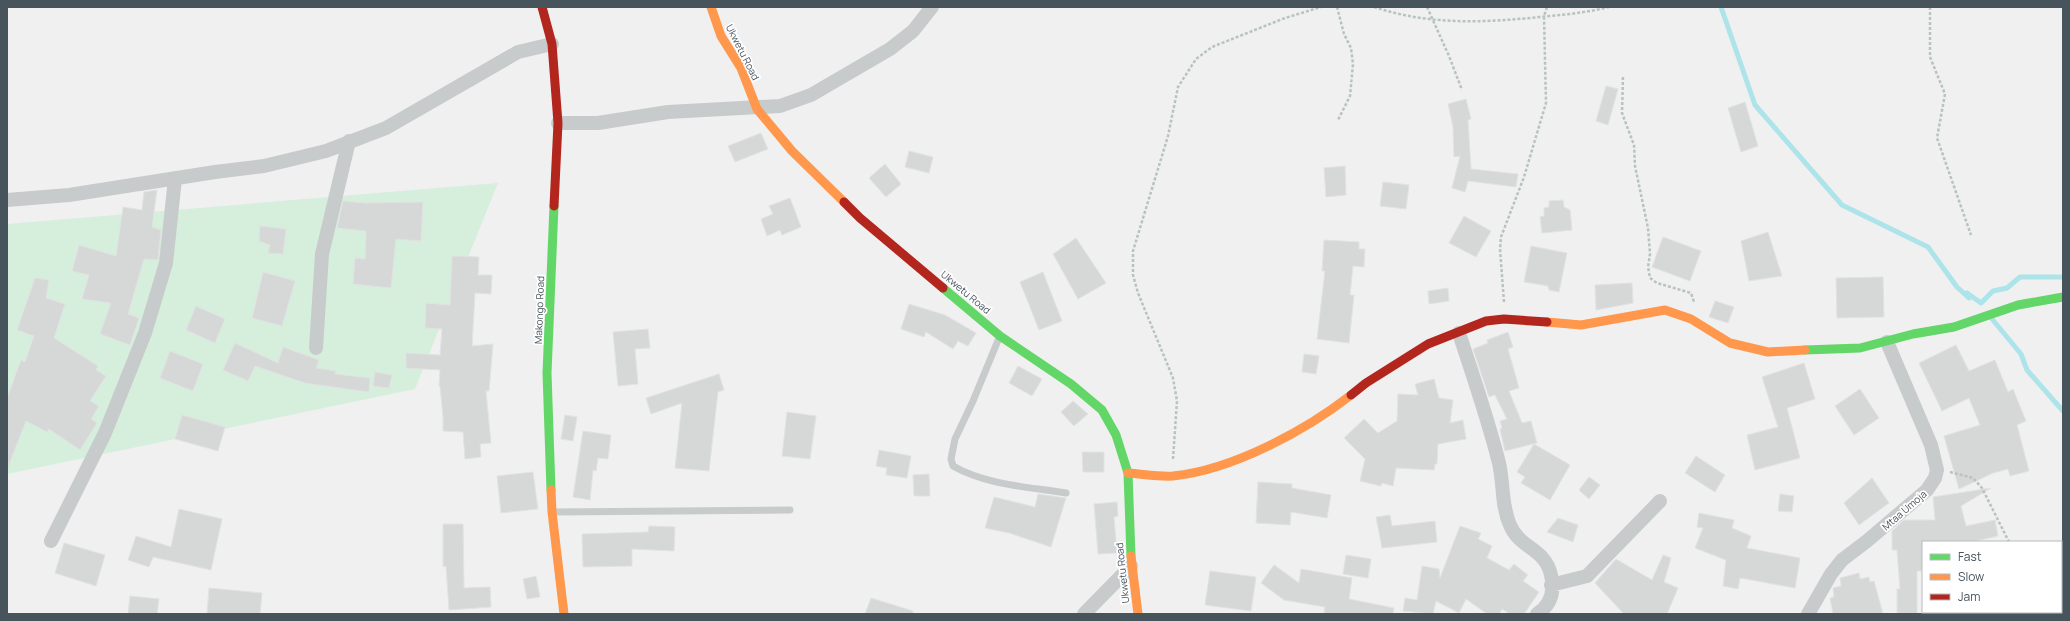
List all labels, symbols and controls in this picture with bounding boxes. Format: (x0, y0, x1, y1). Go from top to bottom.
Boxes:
street label: Ukwetu Road (723, 22, 763, 82)
street label: Ukwetu Road (938, 267, 994, 317)
street label: Makongo Road (531, 276, 547, 344)
street label: Mtaa Umoja (1879, 487, 1929, 533)
legend (1922, 541, 2062, 613)
street label: Ukwetu Road (1112, 542, 1132, 604)
text: Fast (1958, 548, 1982, 565)
text: Slow (1958, 568, 1984, 585)
text: Jam (1958, 588, 1980, 605)

